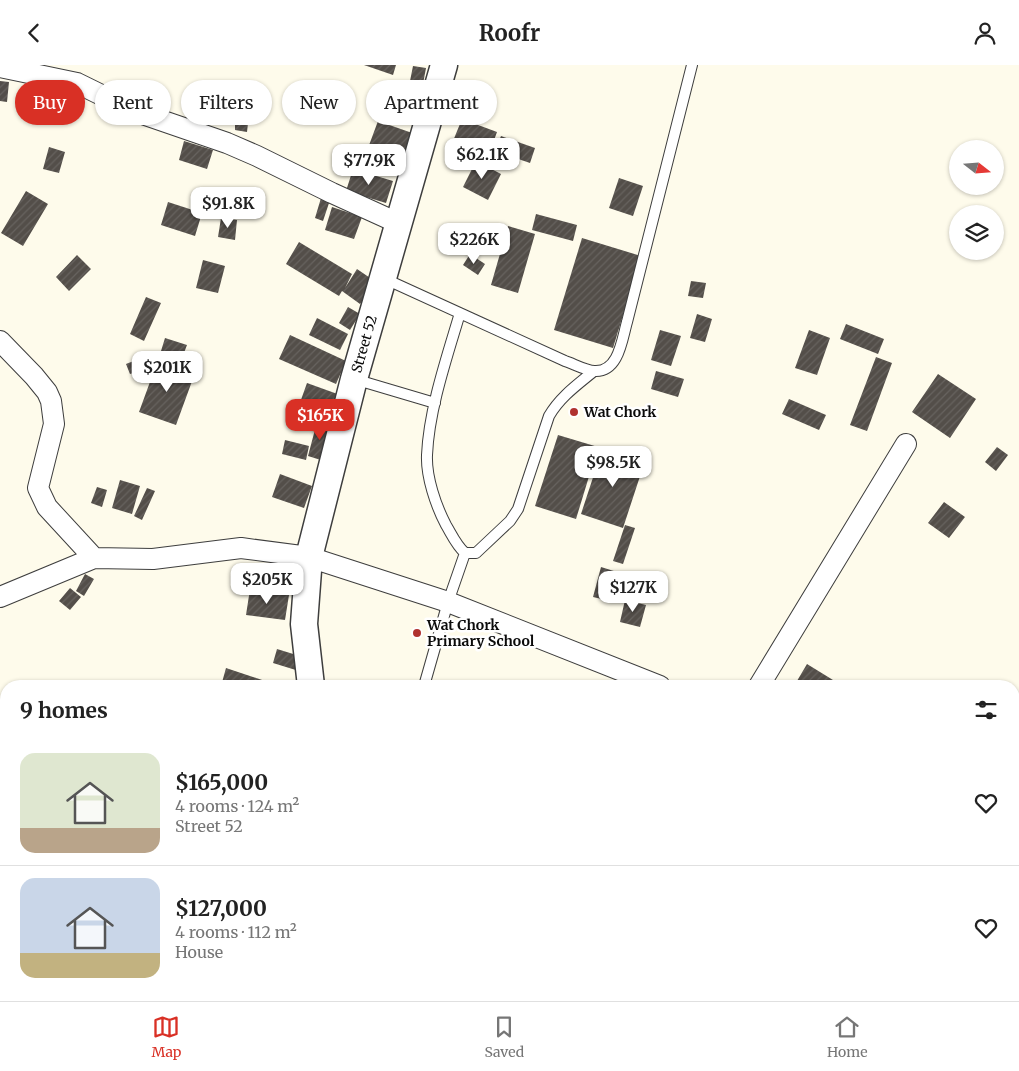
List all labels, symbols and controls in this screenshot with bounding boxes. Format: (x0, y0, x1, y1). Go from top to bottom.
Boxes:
icon: back (20, 19, 48, 47)
text: Roofr (479, 19, 540, 47)
icon: person (971, 19, 999, 47)
chip: Buy (15, 80, 85, 125)
chip: Rent (95, 80, 171, 125)
chip: Filters (181, 80, 272, 125)
chip: New (282, 80, 356, 125)
chip: Apartment (366, 80, 497, 125)
pin: $62.1K (441, 137, 523, 180)
north arrow (949, 140, 1004, 195)
map controls (949, 140, 1004, 260)
pin: $77.9K (328, 143, 410, 186)
text: $62.1K (456, 144, 508, 164)
text: $77.9K (343, 150, 395, 170)
pin: $91.8K (187, 186, 269, 229)
text: $91.8K (202, 193, 254, 213)
button: layers (949, 205, 1004, 260)
pin: $226K (439, 223, 509, 265)
text: $226K (449, 229, 499, 249)
street label: Street 52 (347, 313, 381, 375)
pin: $201K (132, 351, 202, 393)
text: $201K (143, 357, 191, 377)
pin: $165K (285, 399, 355, 441)
place label: Wat Chork (583, 403, 657, 421)
text: $165K (296, 405, 344, 425)
marker: Wat Chork (568, 406, 580, 418)
pin: $98.5K (572, 445, 654, 488)
text: $98.5K (586, 452, 640, 472)
pin: $205K (232, 563, 302, 605)
text: $205K (242, 569, 292, 589)
pin: $127K (598, 571, 668, 613)
text: $127K (609, 577, 657, 597)
place label: Wat Chork Primary School (426, 616, 535, 650)
marker: Wat Chork Primary School (411, 627, 423, 639)
icon: filters (972, 696, 1000, 724)
text: 9 homes (20, 697, 108, 724)
text: $165,000 (175, 769, 268, 796)
icon: home (60, 773, 120, 833)
icon: heart (972, 789, 1000, 817)
text: 4 rooms · 124 m² (175, 796, 299, 816)
text: Street 52 (175, 816, 243, 836)
text: $127,000 (175, 895, 267, 922)
icon: home (60, 898, 120, 958)
icon: heart (972, 914, 1000, 942)
text: 4 rooms · 112 m² (175, 922, 297, 942)
text: House (175, 942, 223, 962)
tab: Map (152, 1013, 181, 1061)
tab: Saved (484, 1013, 524, 1061)
tab: Home (827, 1013, 867, 1061)

